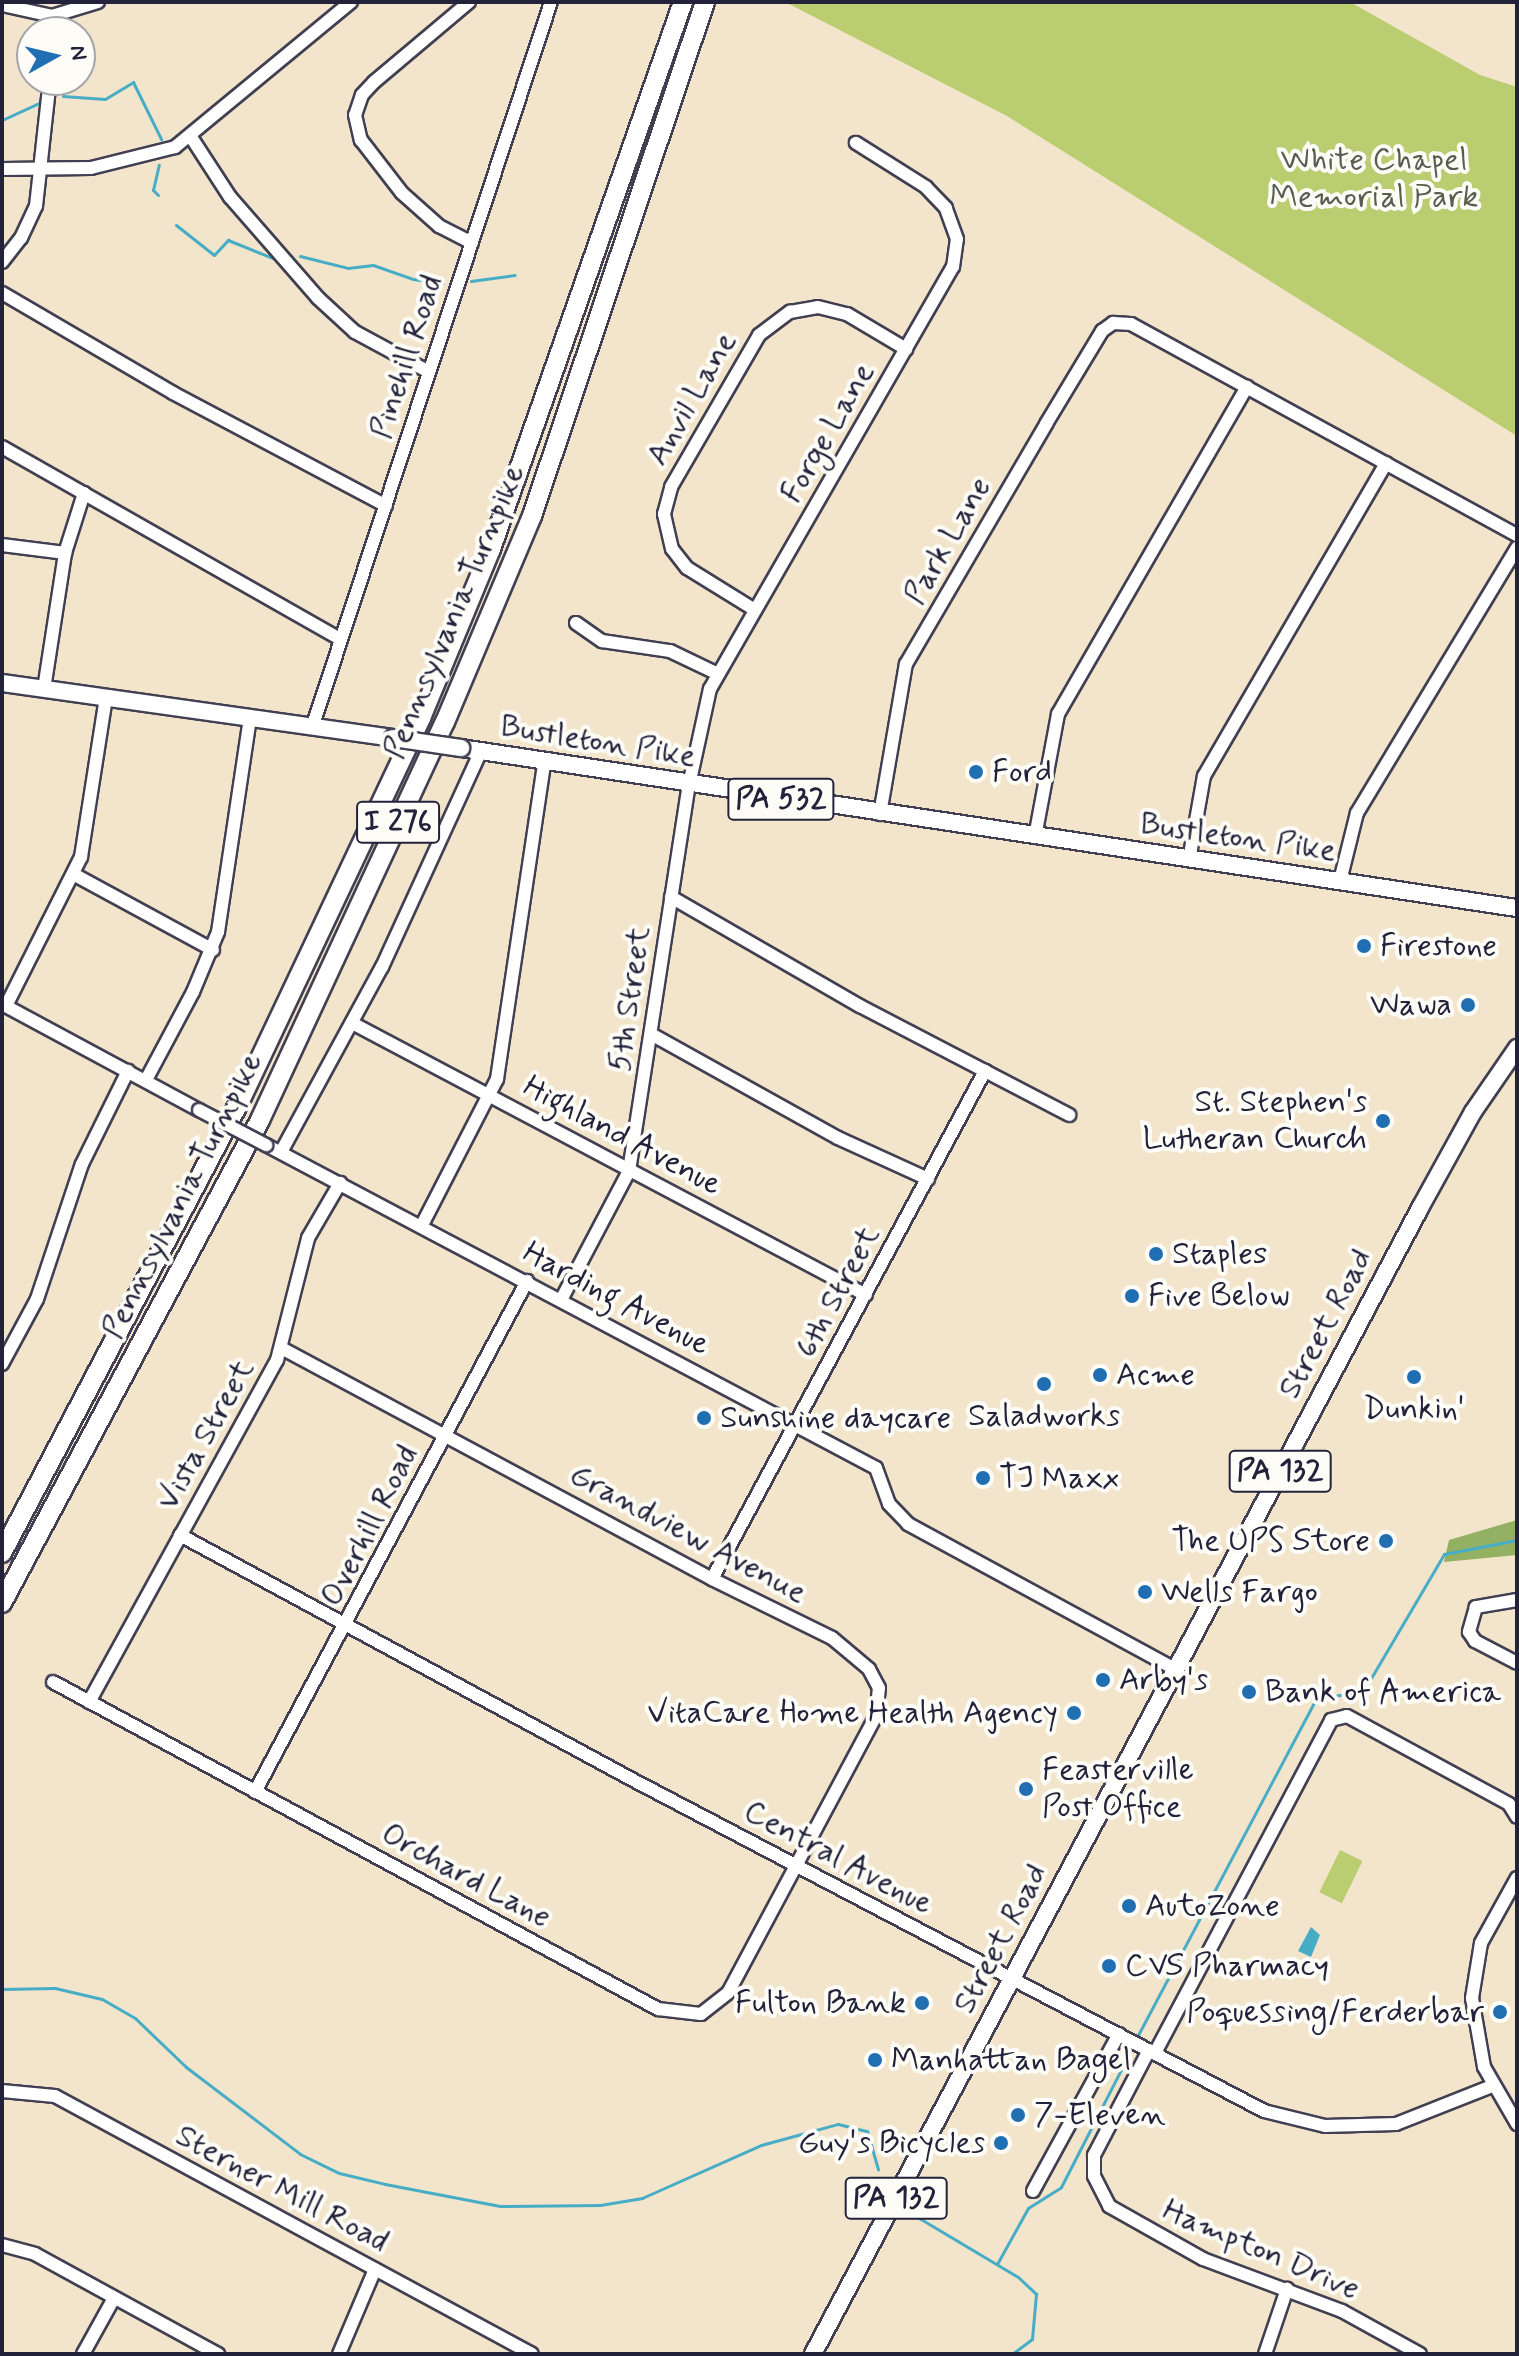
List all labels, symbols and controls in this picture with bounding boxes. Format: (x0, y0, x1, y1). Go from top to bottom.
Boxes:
north arrow (16, 16, 96, 96)
text: N (63, 44, 93, 62)
park label: White Chapel Memorial Park (1270, 142, 1478, 217)
street label: Pinehill Road (363, 271, 451, 443)
street label: Anvil Lane (639, 327, 745, 471)
street label: Forge Lane (774, 358, 882, 508)
street label: Pennsylvania Turnpike (376, 459, 534, 765)
street label: Park Lane (896, 470, 1000, 612)
street label: Bustleton Pike (499, 708, 697, 776)
place label: Ford (992, 753, 1052, 791)
marker: Ford (967, 763, 985, 781)
road number: PA 532 (727, 773, 835, 825)
road number: I 276 (356, 796, 440, 848)
street label: Bustleton Pike (1139, 805, 1337, 871)
street label: 5th Street (601, 924, 659, 1074)
place label: Firestone (1380, 927, 1497, 965)
marker: Firestone (1355, 937, 1373, 955)
place label: Wawa (1370, 986, 1452, 1024)
marker: Wawa (1459, 996, 1477, 1014)
street label: Pennsylvania Turnpike (94, 1047, 272, 1345)
street label: Highland Avenue (514, 1066, 730, 1206)
place label: St. Stephen's Lutheran Church (1135, 1084, 1367, 1159)
marker: St. Stephen's Lutheran Church (1374, 1112, 1392, 1130)
street label: 6th Street (787, 1220, 889, 1364)
street label: Harding Avenue (512, 1232, 720, 1366)
place label: Staples (1172, 1235, 1267, 1273)
street label: Street Road (1270, 1242, 1382, 1406)
marker: Staples (1147, 1245, 1165, 1263)
place label: Five Below (1148, 1277, 1293, 1315)
marker: Five Below (1123, 1287, 1141, 1305)
street label: Vista Street (149, 1353, 263, 1517)
place label: Acme (1116, 1356, 1195, 1394)
marker: Acme (1091, 1366, 1109, 1384)
marker: Dunkin' (1405, 1368, 1423, 1386)
marker: Saladworks (1035, 1375, 1053, 1393)
place label: Dunkin' (1363, 1390, 1465, 1428)
place label: Saladworks (968, 1397, 1120, 1435)
place label: Sunshine daycare (720, 1399, 945, 1437)
marker: Sunshine daycare (695, 1409, 713, 1427)
street label: Overhill Road (313, 1440, 427, 1612)
road number: PA 132 (1228, 1445, 1332, 1497)
street label: Grandview Avenue (563, 1455, 813, 1613)
place label: TJ Maxx (999, 1459, 1121, 1497)
marker: TJ Maxx (974, 1469, 992, 1487)
place label: The UPS Store (1176, 1522, 1370, 1560)
marker: The UPS Store (1377, 1532, 1395, 1550)
place label: Wells Fargo (1161, 1573, 1316, 1611)
marker: Wells Fargo (1136, 1583, 1154, 1601)
place label: Arby's (1119, 1661, 1208, 1699)
marker: Arby's (1094, 1671, 1112, 1689)
place label: Bank of America (1265, 1673, 1491, 1711)
marker: Bank of America (1240, 1683, 1258, 1701)
place label: VitaCare Home Health Agency (648, 1694, 1058, 1732)
marker: VitaCare Home Health Agency (1065, 1704, 1083, 1722)
place label: Feasterville Post Office (1042, 1752, 1194, 1827)
marker: Feasterville Post Office (1017, 1780, 1035, 1798)
street label: Central Avenue (734, 1790, 942, 1926)
street label: Orchard Lane (373, 1815, 559, 1937)
street label: Street Road (945, 1857, 1057, 2021)
place label: AutoZone (1145, 1887, 1280, 1925)
marker: AutoZone (1120, 1897, 1138, 1915)
place label: CVS Pharmacy (1125, 1947, 1329, 1985)
marker: CVS Pharmacy (1100, 1957, 1118, 1975)
place label: Fulton Bank (745, 1984, 906, 2022)
place label: Poquessing/Ferderbar (1186, 1993, 1484, 2031)
marker: Fulton Bank (913, 1994, 931, 2012)
marker: Poquessing/Ferderbar (1491, 2003, 1509, 2021)
place label: Manhattan Bagel (891, 2041, 1128, 2079)
marker: Manhattan Bagel (866, 2051, 884, 2069)
place label: 7-Eleven (1034, 2096, 1166, 2134)
marker: 7-Eleven (1009, 2106, 1027, 2124)
street label: Sterner Mill Road (170, 2117, 394, 2261)
place label: Guy's Bicycles (798, 2124, 985, 2162)
marker: Guy's Bicycles (992, 2134, 1010, 2152)
road number: PA 132 (844, 2172, 948, 2224)
street label: Hampton Drive (1158, 2192, 1364, 2308)

